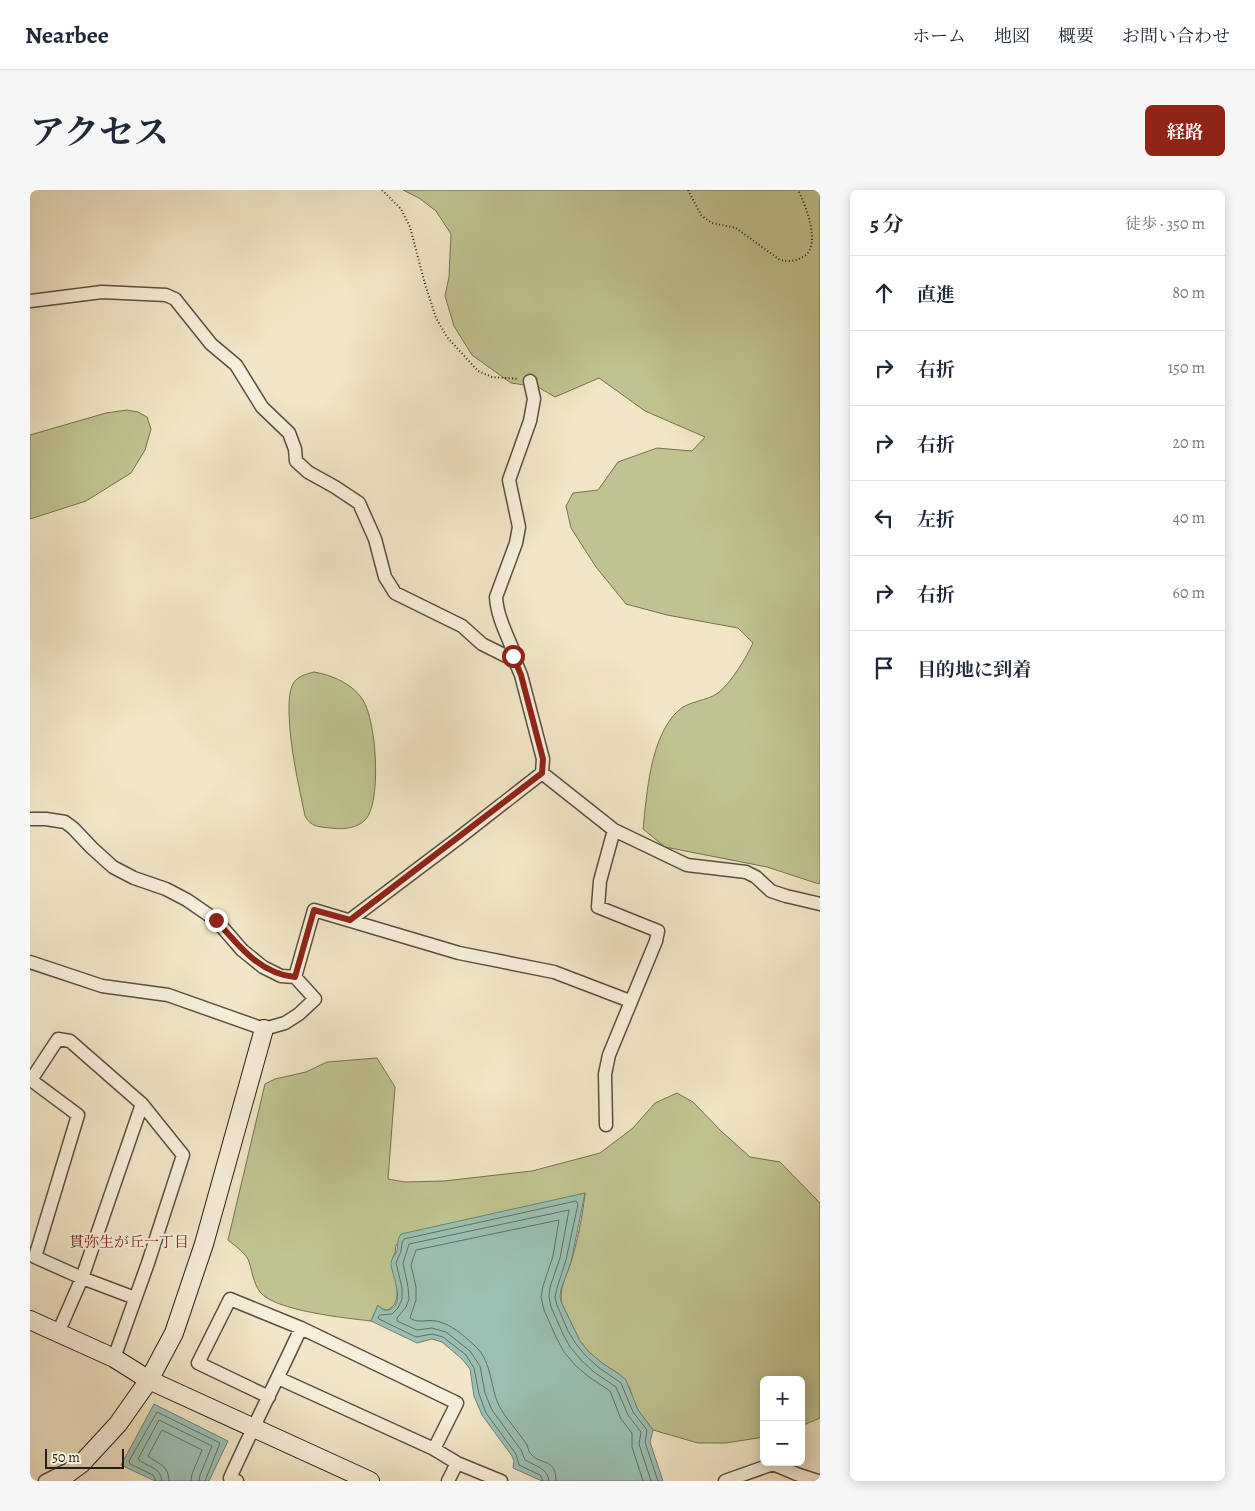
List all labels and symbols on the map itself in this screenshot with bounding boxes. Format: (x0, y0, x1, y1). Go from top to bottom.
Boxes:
route start (502, 645, 525, 668)
route end (205, 909, 228, 932)
district label: 貫弥生が丘一丁目 (69, 1232, 189, 1252)
scale bar (45, 1446, 124, 1469)

